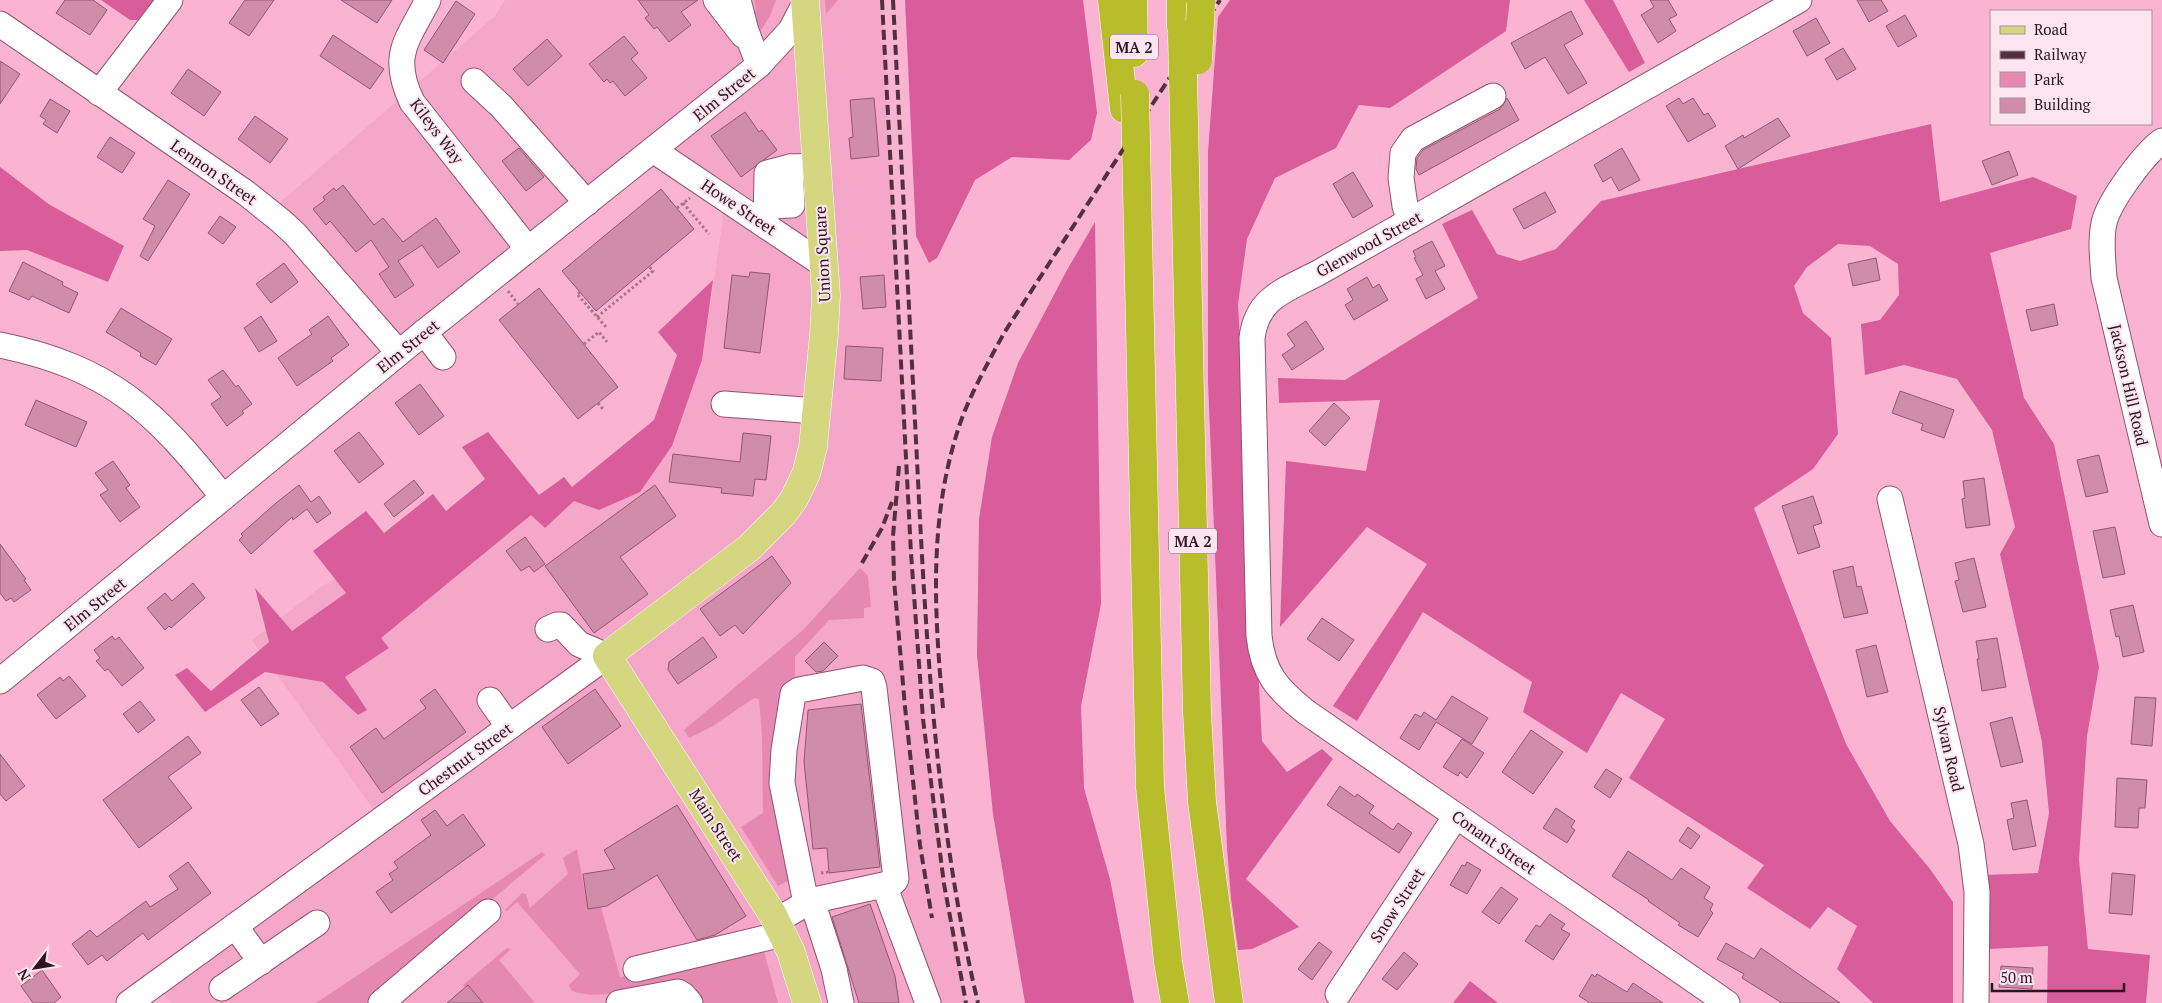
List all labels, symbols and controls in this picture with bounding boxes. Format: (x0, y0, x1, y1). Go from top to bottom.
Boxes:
legend (1990, 10, 2152, 125)
text: Road (2034, 19, 2067, 39)
road number: MA 2 (1110, 34, 1158, 60)
text: Railway (2034, 44, 2087, 64)
street label: Elm Street (688, 62, 760, 126)
text: Park (2034, 69, 2064, 89)
street label: Kileys Way (405, 94, 469, 169)
text: Building (2034, 94, 2092, 114)
street label: Lennon Street (166, 134, 262, 210)
street label: Howe Street (697, 174, 781, 240)
street label: Union Square (808, 205, 836, 303)
street label: Glenwood Street (1312, 206, 1426, 282)
street label: Elm Street (372, 314, 444, 378)
street label: Jackson Hill Road (2104, 322, 2154, 448)
road number: MA 2 (1169, 528, 1217, 554)
street label: Elm Street (59, 572, 131, 636)
street label: Sylvan Road (1929, 704, 1970, 794)
street label: Chestnut Street (413, 717, 517, 801)
street label: Main Street (684, 784, 748, 866)
street label: Conant Street (1447, 805, 1541, 879)
street label: Snow Street (1365, 863, 1429, 947)
north arrow (10, 943, 60, 993)
scale bar (1992, 960, 2124, 992)
text: N (12, 965, 34, 984)
text: 50 m (2000, 967, 2033, 987)

